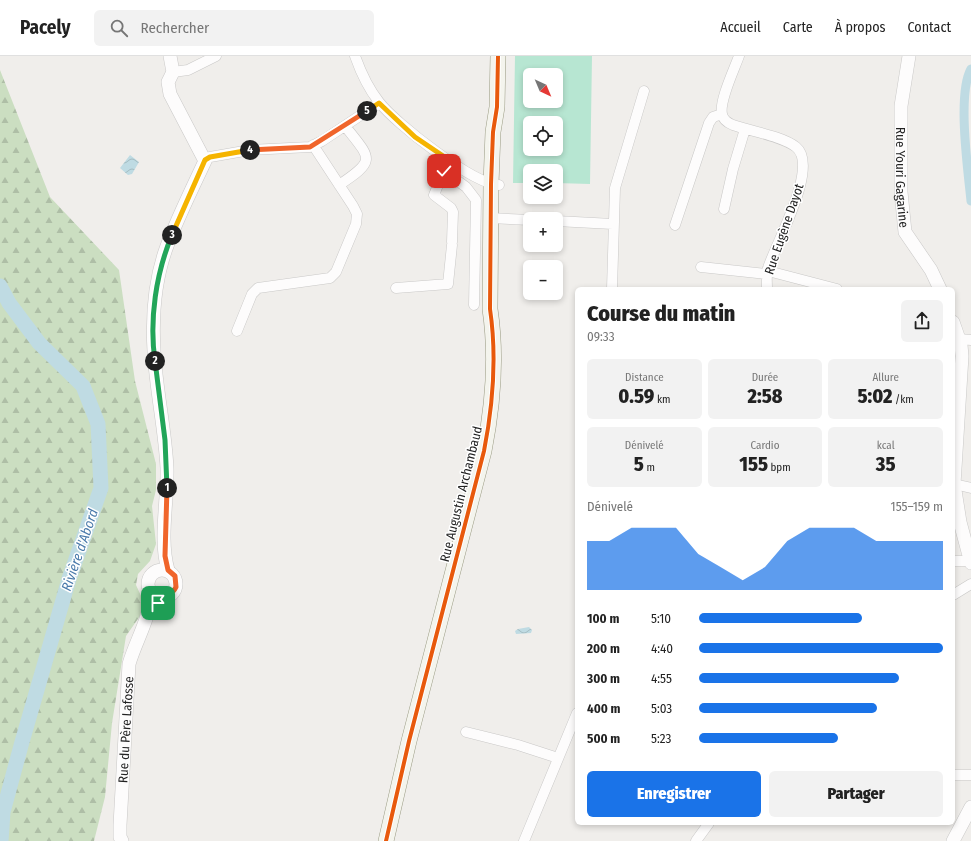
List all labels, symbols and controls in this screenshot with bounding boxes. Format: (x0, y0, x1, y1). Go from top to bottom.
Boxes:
search box (94, 10, 374, 46)
text: Pacely (20, 16, 70, 39)
icon: search (108, 17, 130, 39)
text: Rechercher (140, 19, 209, 37)
text: Accueil (720, 19, 761, 36)
text: Carte (783, 19, 813, 36)
text: À propos (835, 19, 886, 36)
text: Contact (908, 19, 951, 36)
north arrow (523, 68, 563, 108)
map controls (523, 68, 563, 300)
pin: 5 (357, 101, 377, 121)
text: 5 (364, 104, 370, 117)
button: locate (523, 116, 563, 156)
street label: Rue Youri Gagarine (894, 127, 912, 228)
pin: 4 (240, 140, 260, 160)
text: 4 (247, 143, 253, 156)
pin (427, 154, 461, 188)
icon: check (433, 160, 455, 182)
button: layers (523, 164, 563, 204)
street label: Rue Eugène Dayot (761, 181, 807, 276)
button: + (523, 212, 563, 252)
pin: 3 (162, 225, 182, 245)
text: 3 (169, 228, 175, 241)
button: − (523, 260, 563, 300)
text: Course du matin (587, 300, 735, 327)
button: share (901, 300, 943, 342)
text: 09:33 (587, 329, 615, 344)
pin: 2 (145, 351, 165, 371)
text: 2 (152, 354, 158, 367)
text: Distance (625, 371, 664, 384)
text: Durée (752, 371, 778, 384)
text: Allure (873, 371, 899, 384)
text: 0.59 (618, 384, 654, 408)
text: 2:58 (748, 384, 782, 408)
text: 5:02 (858, 384, 892, 408)
text: km (654, 393, 671, 406)
text: /km (892, 393, 914, 406)
street label: Rue Augustin Archambaud (437, 425, 485, 563)
text: Dénivelé (625, 439, 664, 452)
text: Cardio (751, 439, 779, 452)
text: kcal (877, 439, 895, 452)
text: 5 (634, 452, 644, 476)
text: 155 (739, 452, 768, 476)
text: 35 (876, 452, 895, 476)
text: m (644, 461, 655, 474)
text: bpm (768, 461, 791, 474)
pin: 1 (157, 478, 177, 498)
text: 1 (165, 481, 169, 494)
text: Dénivelé (587, 499, 633, 514)
text: 155–159 m (891, 499, 943, 514)
water label: Rivière d'Abord (58, 506, 102, 593)
pin (141, 586, 175, 620)
icon: arrive (147, 592, 169, 614)
text: 100 m (587, 611, 619, 626)
text: 5:10 (651, 611, 671, 626)
text: 200 m (587, 641, 620, 656)
text: 4:40 (651, 641, 673, 656)
text: 300 m (587, 671, 620, 686)
text: 4:55 (651, 671, 672, 686)
street label: Rue du Père Lafosse (115, 676, 136, 783)
text: 400 m (587, 701, 621, 716)
text: 5:03 (651, 701, 672, 716)
text: 500 m (587, 731, 620, 746)
text: 5:23 (651, 731, 671, 746)
button: Enregistrer (587, 771, 761, 817)
button: Partager (769, 771, 943, 817)

